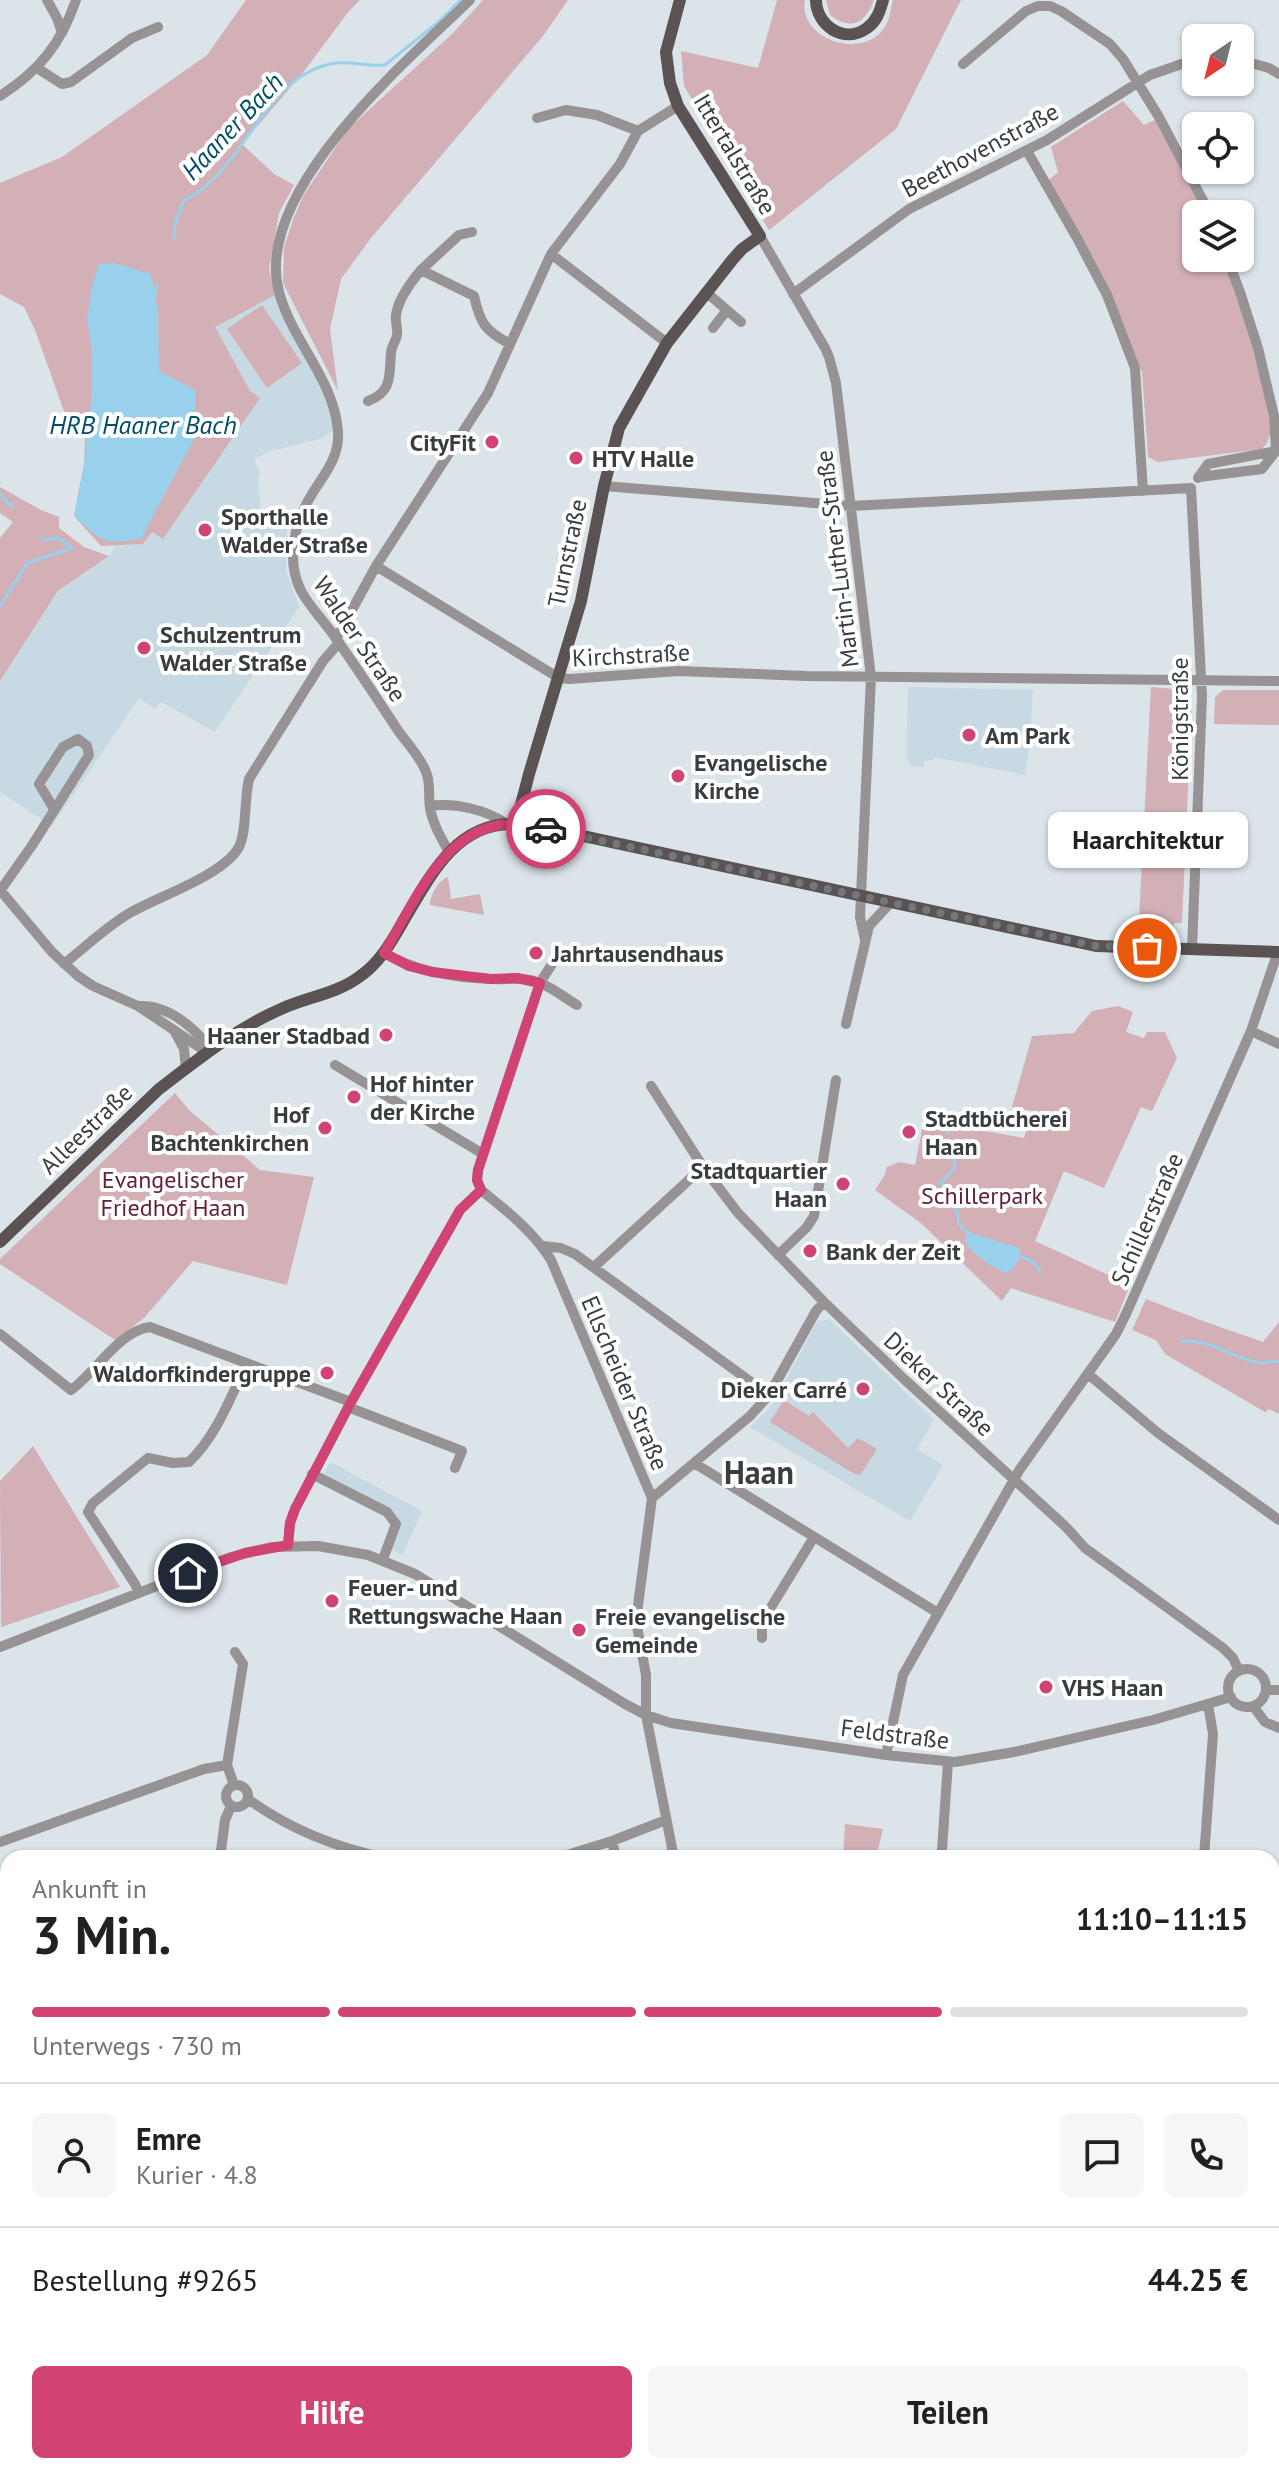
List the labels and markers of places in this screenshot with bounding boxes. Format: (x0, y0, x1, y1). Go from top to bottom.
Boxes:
place label: CityFit (410, 427, 477, 458)
marker: CityFit (483, 433, 501, 451)
place label: HTV Halle (592, 443, 694, 474)
marker: HTV Halle (567, 449, 585, 467)
place label: Sporthalle Walder Straße (221, 501, 368, 560)
marker: Sporthalle Walder Straße (196, 521, 214, 539)
place label: Schulzentrum Walder Straße (160, 619, 307, 678)
marker: Schulzentrum Walder Straße (135, 639, 153, 657)
place label: Am Park (985, 720, 1070, 751)
marker: Am Park (960, 726, 978, 744)
place label: Evangelische Kirche (694, 747, 827, 806)
marker: Evangelische Kirche (669, 767, 687, 785)
callout: Haarchitektur (1047, 812, 1247, 868)
pin (1113, 914, 1181, 982)
place label: Jahrtausendhaus (551, 938, 724, 969)
marker: Jahrtausendhaus (527, 944, 545, 962)
place label: Haaner Stadbad (207, 1020, 370, 1051)
marker: Haaner Stadbad (377, 1026, 395, 1044)
place label: Hof hinter der Kirche (370, 1068, 475, 1127)
marker: Hof hinter der Kirche (345, 1088, 363, 1106)
place label: Hof Bachtenkirchen (151, 1099, 310, 1158)
place label: Stadtbücherei Haan (925, 1103, 1068, 1162)
marker: Hof Bachtenkirchen (316, 1119, 334, 1137)
marker: Stadtbücherei Haan (900, 1123, 918, 1141)
place label: Stadtquartier Haan (691, 1155, 828, 1214)
marker: Stadtquartier Haan (834, 1175, 852, 1193)
place label: Bank der Zeit (826, 1236, 961, 1267)
marker: Bank der Zeit (801, 1242, 819, 1260)
place label: Waldorfkindergruppe (93, 1358, 311, 1389)
marker: Waldorfkindergruppe (318, 1364, 336, 1382)
place label: Dieker Carré (721, 1374, 847, 1405)
marker: Dieker Carré (854, 1380, 872, 1398)
pin (154, 1539, 222, 1607)
place label: Feuer- und Rettungswache Haan (348, 1572, 563, 1631)
marker: Feuer- und Rettungswache Haan (323, 1592, 341, 1610)
place label: Freie evangelische Gemeinde (595, 1601, 785, 1660)
marker: Freie evangelische Gemeinde (570, 1621, 588, 1639)
place label: VHS Haan (1061, 1672, 1163, 1703)
marker: VHS Haan (1037, 1678, 1055, 1696)

